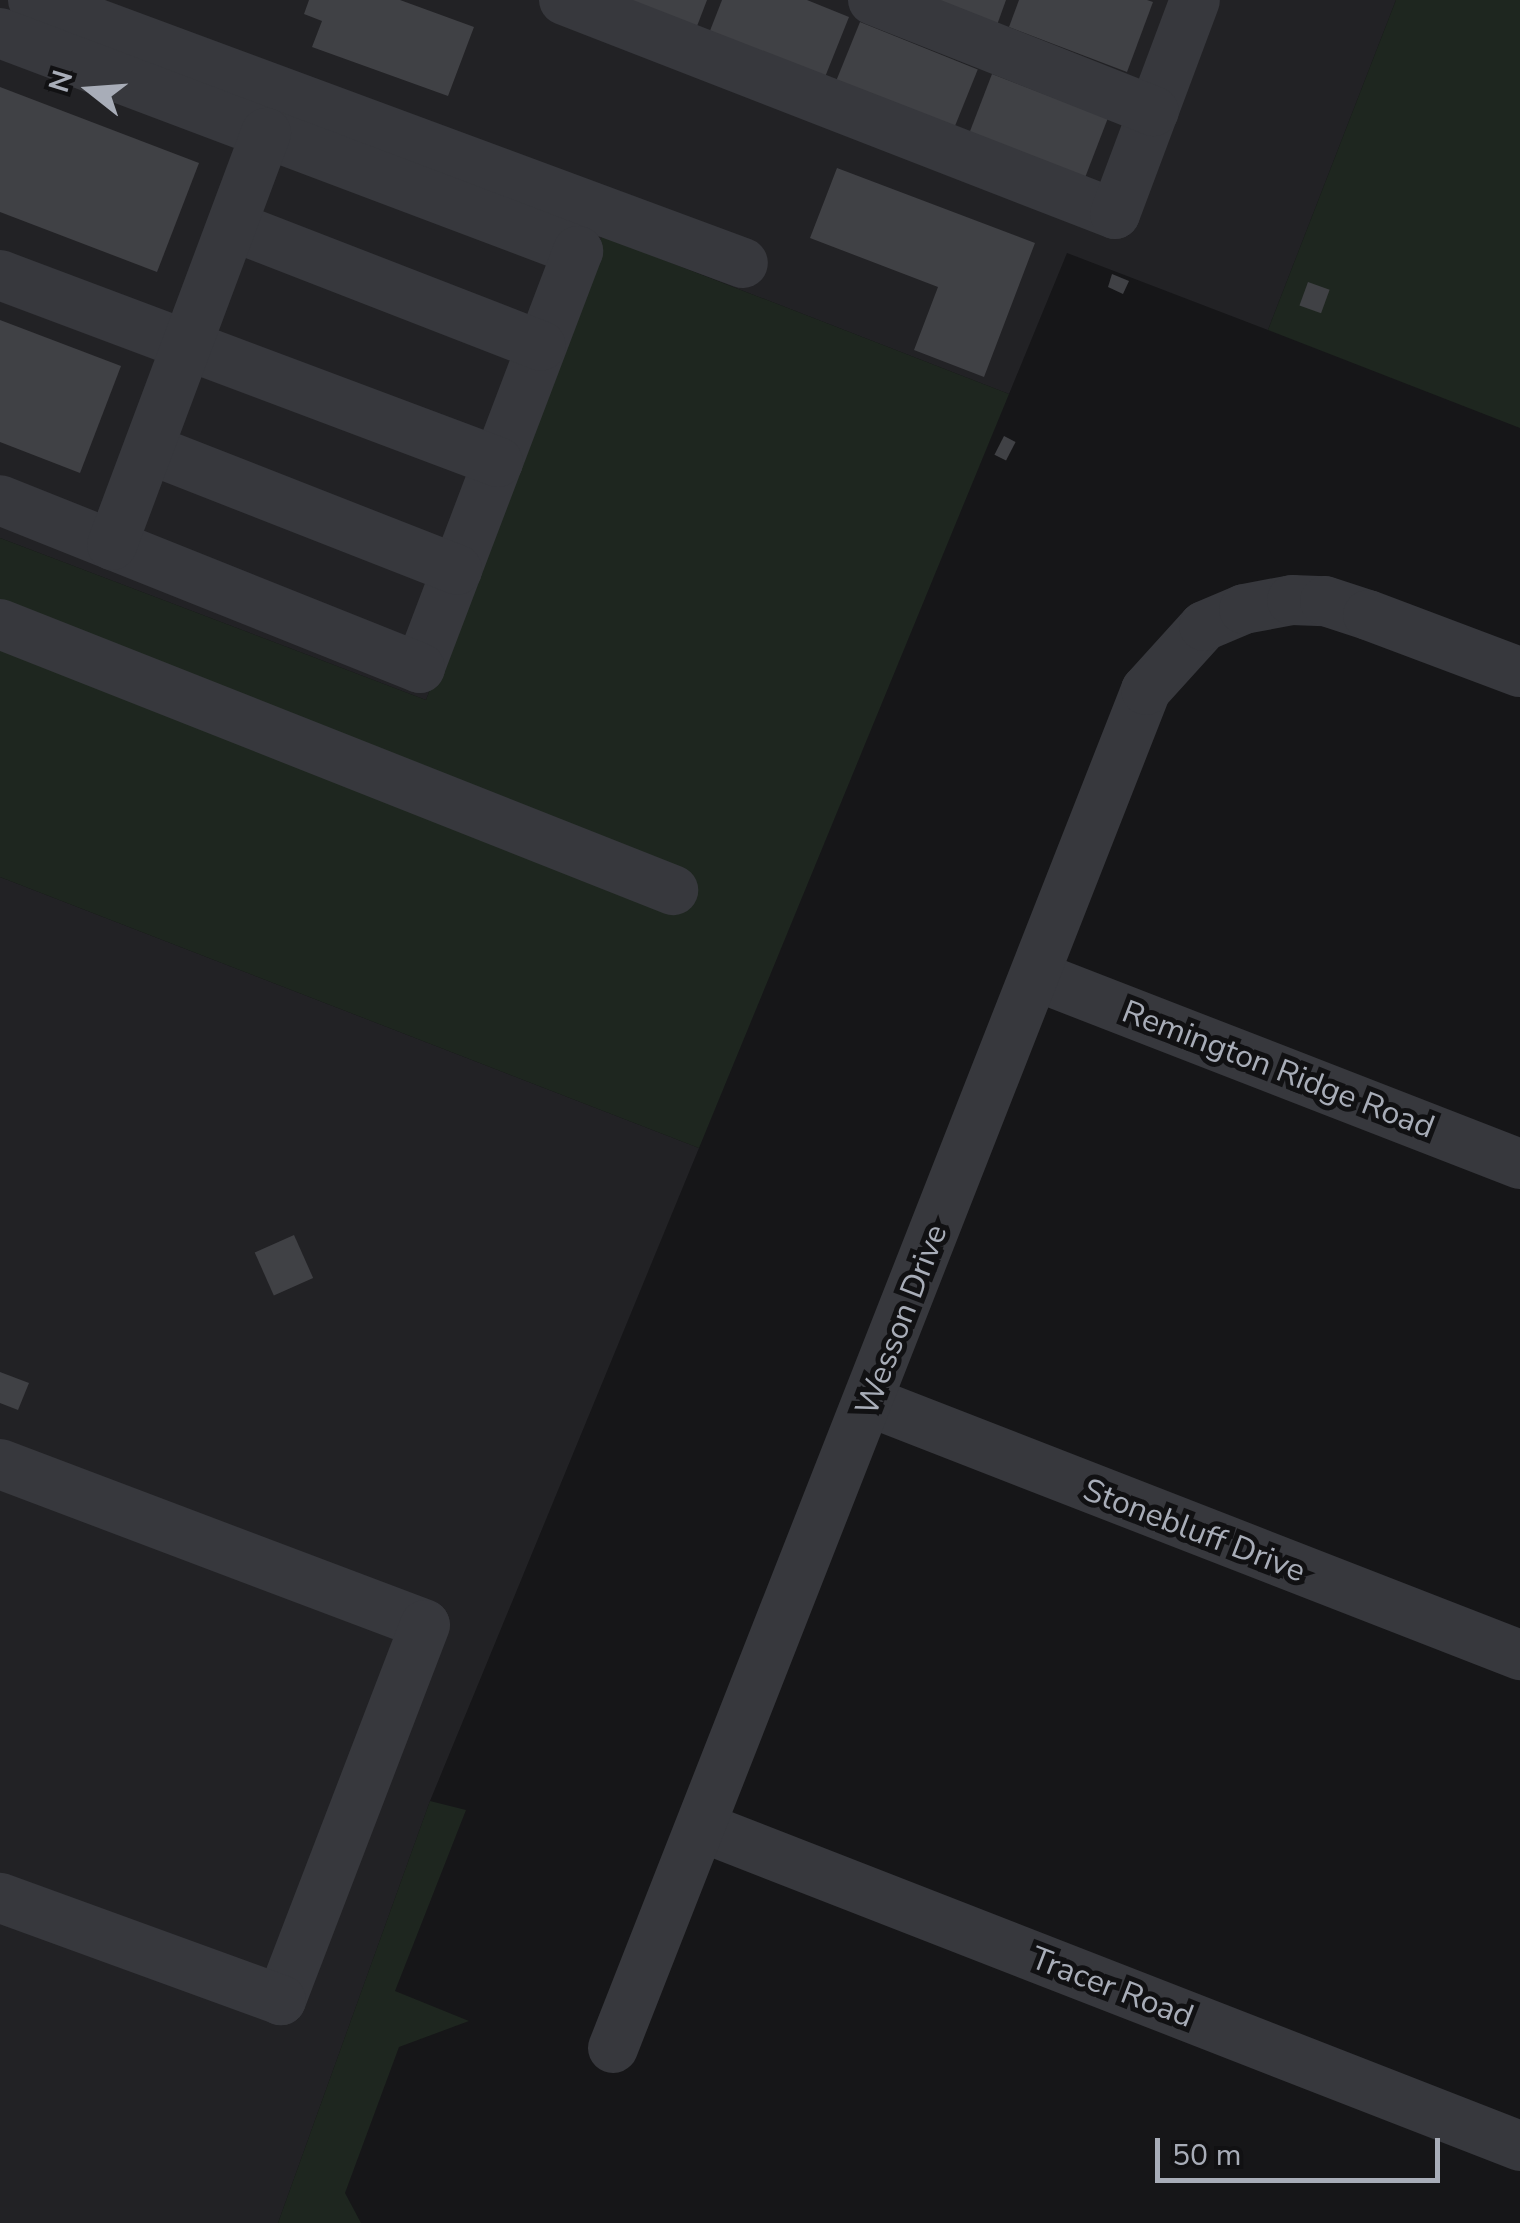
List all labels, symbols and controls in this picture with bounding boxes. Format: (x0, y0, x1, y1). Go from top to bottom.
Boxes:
north arrow (40, 40, 140, 140)
text: N (40, 66, 83, 97)
street label: Remington Ridge Road (1117, 993, 1439, 1147)
street label: Wesson Drive (848, 1219, 956, 1421)
street label: Stonebluff Drive (1078, 1471, 1310, 1591)
street label: Tracer Road (1025, 1939, 1199, 2037)
scale bar (1160, 2118, 1445, 2180)
text: 50 m (1172, 2135, 1241, 2176)

